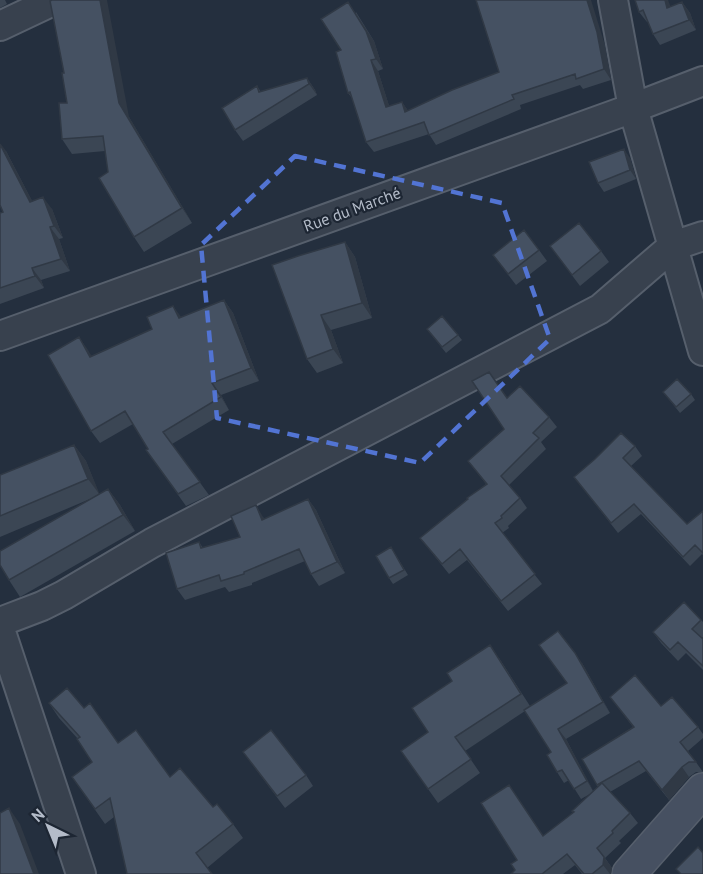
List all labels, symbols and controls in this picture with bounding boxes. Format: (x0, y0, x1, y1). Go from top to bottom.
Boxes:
street label: Rue du Marché (301, 182, 403, 236)
north arrow (18, 796, 78, 856)
text: N (27, 804, 48, 826)

